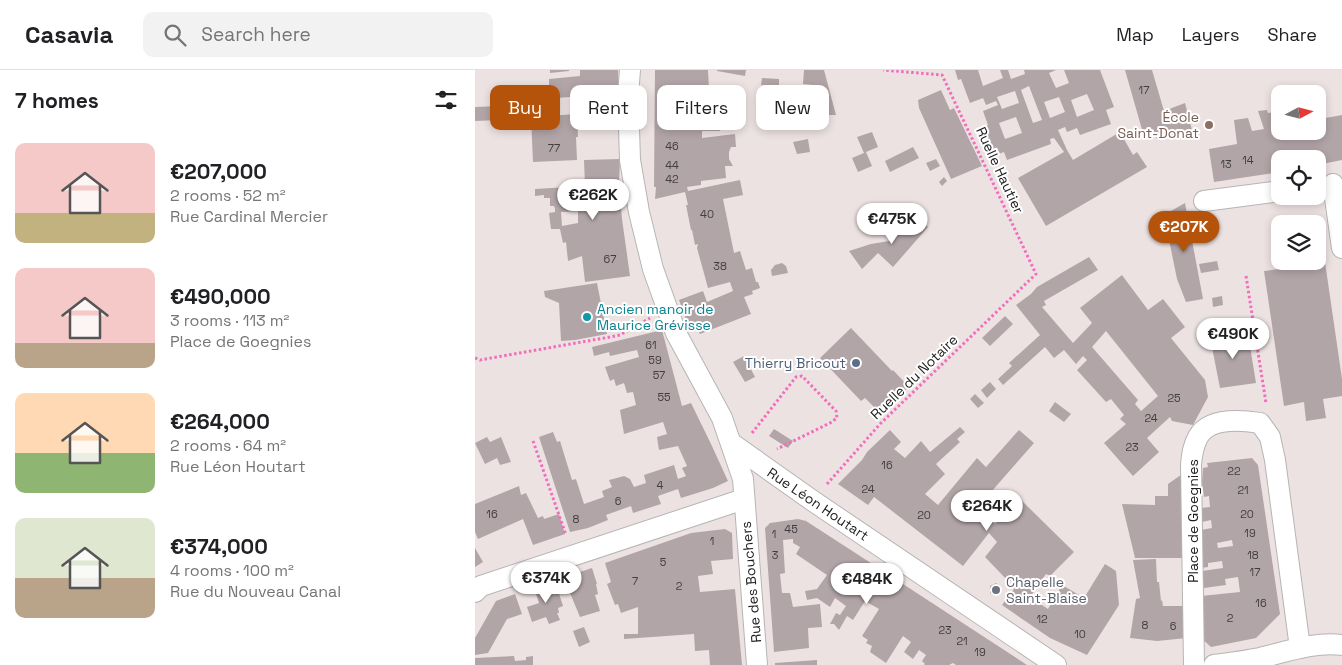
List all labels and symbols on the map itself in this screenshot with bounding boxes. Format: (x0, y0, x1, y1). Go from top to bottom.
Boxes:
house number: 17 (1139, 83, 1149, 97)
north arrow (1271, 85, 1326, 140)
place label: École Saint-Donat (1117, 108, 1199, 142)
marker: École Saint-Donat (1203, 119, 1215, 131)
street label: Ruelle Hautier (972, 124, 1028, 216)
house number: 46 (665, 139, 679, 153)
house number: 77 (548, 141, 560, 155)
house number: 14 (1242, 153, 1254, 167)
house number: 13 (1220, 157, 1232, 171)
house number: 44 (665, 158, 679, 172)
house number: 42 (665, 172, 679, 186)
pin: €262K (558, 178, 628, 221)
pin: €475K (857, 202, 927, 245)
house number: 40 (700, 207, 714, 221)
pin: €207K (1149, 210, 1219, 253)
house number: 67 (604, 252, 616, 266)
house number: 38 (713, 259, 727, 273)
place label: Ancien manoir de Maurice Grévisse (597, 300, 714, 334)
marker: Ancien manoir de Maurice Grévisse (581, 311, 593, 323)
pin: €490K (1198, 318, 1268, 360)
street label: Ruelle du Notaire (867, 331, 961, 423)
house number: 61 (645, 338, 657, 352)
house number: 59 (648, 353, 662, 367)
place label: Thierry Bricout (745, 354, 846, 372)
marker: Thierry Bricout (850, 357, 862, 369)
house number: 57 (653, 368, 665, 382)
house number: 55 (657, 390, 671, 404)
house number: 25 (1167, 391, 1181, 405)
house number: 24 (1144, 411, 1158, 425)
house number: 23 (1125, 440, 1139, 454)
house number: 16 (881, 458, 893, 472)
street label: Place de Goegnies (1184, 459, 1202, 583)
street label: Rue Léon Houtart (764, 463, 872, 545)
house number: 22 (1227, 464, 1241, 478)
house number: 4 (657, 478, 664, 492)
house number: 24 (861, 482, 875, 496)
house number: 21 (1237, 483, 1249, 497)
pin: €264K (952, 490, 1022, 532)
house number: 6 (615, 494, 622, 508)
house number: 16 (486, 507, 498, 521)
house number: 20 (1240, 507, 1254, 521)
house number: 20 (917, 508, 931, 522)
house number: 8 (573, 512, 580, 526)
street label: Rue des Bouchers (737, 521, 765, 643)
house number: 45 (784, 522, 798, 536)
house number: 19 (1244, 526, 1256, 540)
house number: 1 (772, 527, 776, 541)
house number: 1 (710, 534, 714, 548)
house number: 3 (772, 548, 779, 562)
house number: 18 (1247, 548, 1259, 562)
house number: 5 (660, 555, 667, 569)
pin: €374K (511, 562, 581, 604)
pin: €484K (832, 562, 902, 605)
house number: 17 (1250, 565, 1260, 579)
place label: Chapelle Saint-Blaise (1006, 573, 1087, 607)
house number: 7 (632, 574, 638, 588)
house number: 2 (676, 579, 683, 593)
marker: Chapelle Saint-Blaise (990, 584, 1002, 596)
house number: 16 (1255, 596, 1267, 610)
house number: 2 (1227, 611, 1234, 625)
house number: 12 (1036, 612, 1048, 626)
house number: 8 (1142, 618, 1149, 632)
house number: 6 (1170, 619, 1177, 633)
house number: 23 (938, 623, 952, 637)
house number: 10 (1074, 627, 1086, 641)
house number: 21 (956, 634, 968, 648)
house number: 19 (974, 645, 986, 659)

